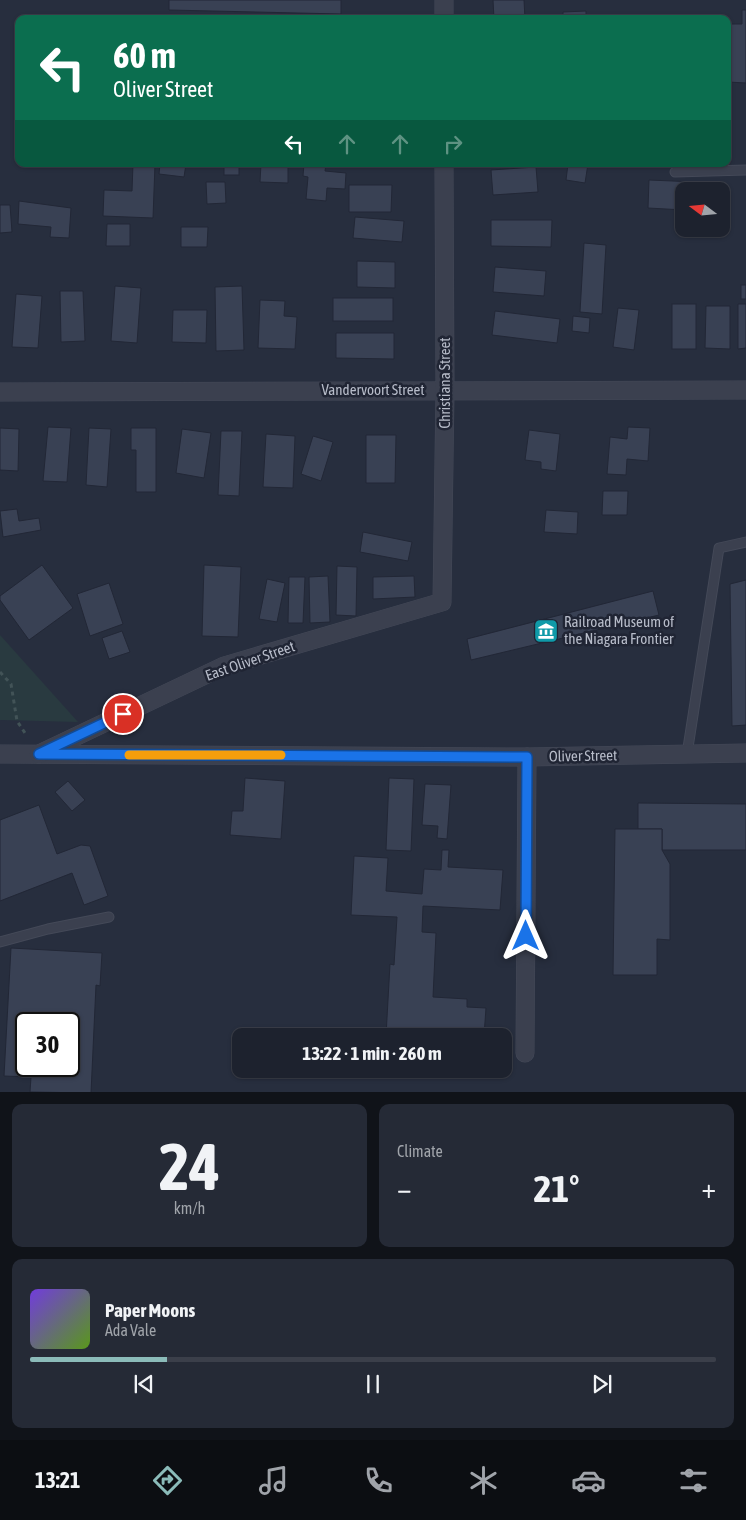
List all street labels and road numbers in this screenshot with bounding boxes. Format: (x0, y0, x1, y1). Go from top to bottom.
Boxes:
street label: Christiana Street (436, 337, 453, 429)
street label: Vandervoort Street (321, 381, 425, 398)
street label: East Oliver Street (203, 637, 297, 684)
street label: Oliver Street (549, 746, 617, 765)

